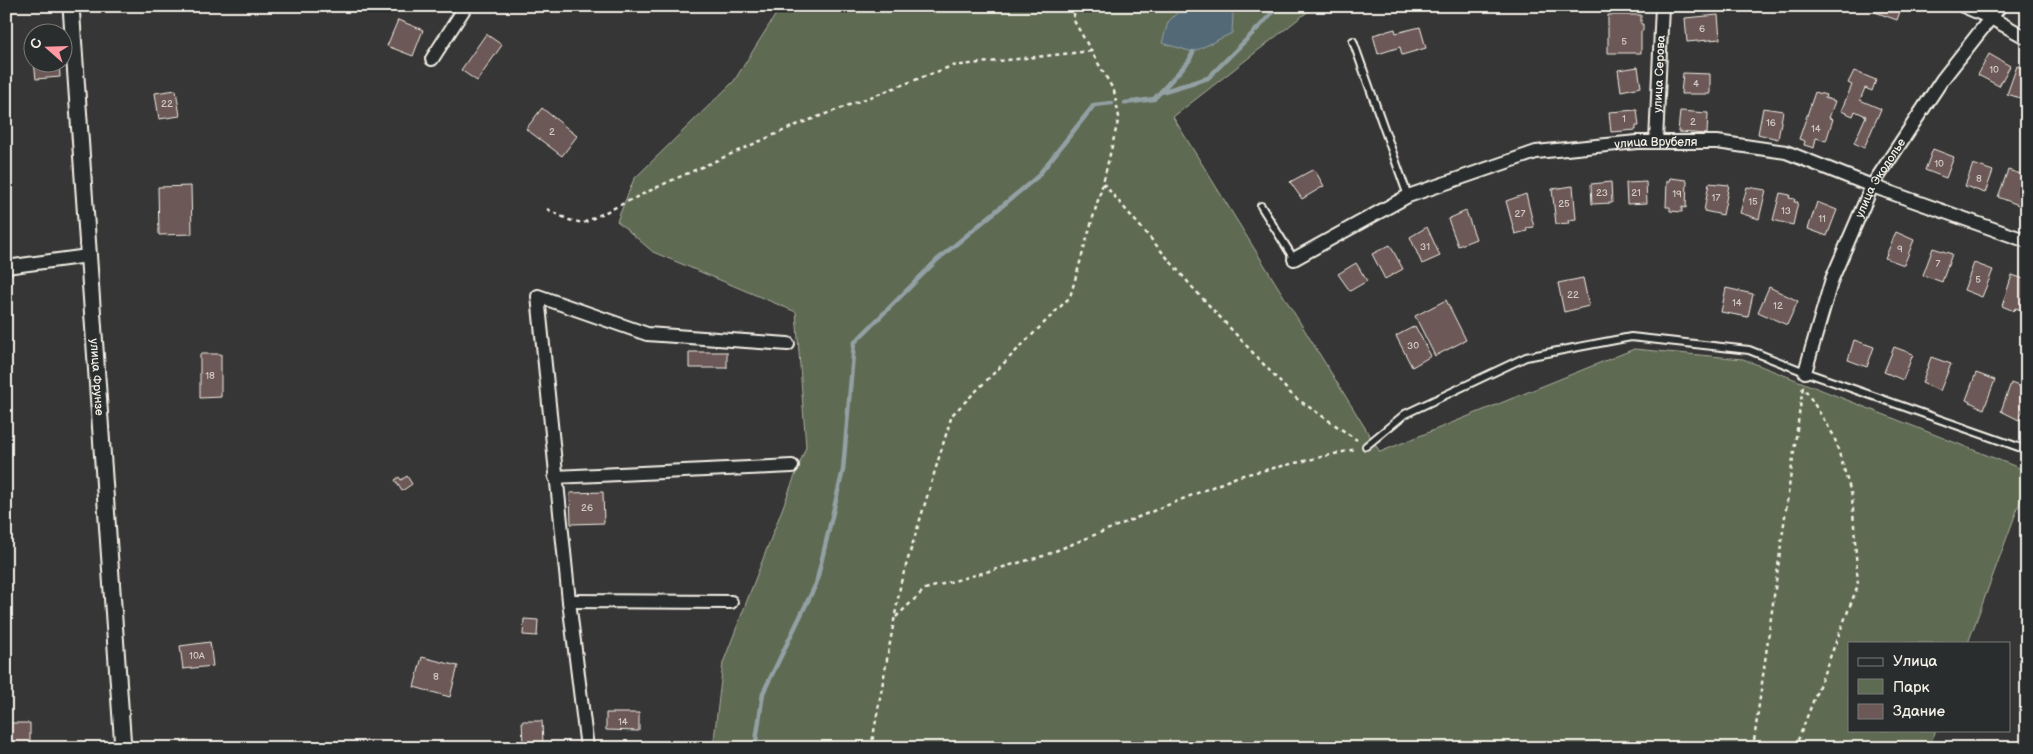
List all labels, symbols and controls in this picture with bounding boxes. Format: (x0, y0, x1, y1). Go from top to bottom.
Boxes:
north arrow (22, 22, 72, 72)
house number: 6 (1699, 23, 1705, 35)
street label: улица Серова (1650, 35, 1668, 113)
text: С (27, 36, 46, 51)
house number: 5 (1621, 36, 1627, 48)
house number: 10 (1989, 64, 1999, 76)
house number: 4 (1693, 78, 1699, 90)
house number: 22 (161, 98, 173, 110)
house number: 1 (1622, 113, 1626, 125)
house number: 2 (1690, 116, 1696, 128)
house number: 16 (1766, 117, 1776, 129)
house number: 14 (1811, 123, 1821, 135)
house number: 2 (549, 126, 555, 138)
street label: улица Врубеля (1614, 134, 1698, 152)
street label: улица Экодолье (1852, 135, 1909, 220)
house number: 10 (1934, 158, 1944, 170)
house number: 8 (1976, 173, 1982, 185)
house number: 23 (1596, 187, 1608, 199)
house number: 21 (1631, 187, 1641, 199)
house number: 19 (1672, 188, 1682, 200)
house number: 17 (1712, 192, 1720, 204)
house number: 15 (1748, 196, 1758, 208)
house number: 25 (1558, 198, 1570, 210)
house number: 13 (1781, 205, 1791, 217)
house number: 27 (1515, 208, 1525, 220)
house number: 11 (1818, 213, 1826, 225)
house number: 31 (1420, 241, 1430, 253)
house number: 9 (1897, 243, 1903, 255)
house number: 7 (1936, 258, 1941, 270)
house number: 5 (1975, 274, 1981, 286)
house number: 22 (1567, 289, 1579, 301)
house number: 14 (1732, 297, 1742, 309)
house number: 12 (1773, 300, 1783, 312)
street label: улица Фрунзе (87, 338, 107, 417)
house number: 30 (1407, 340, 1419, 352)
house number: 18 (205, 370, 215, 382)
house number: 26 (581, 502, 593, 514)
legend (1848, 642, 2010, 732)
house number: 10А (189, 650, 206, 662)
text: Улица (1893, 652, 1938, 671)
house number: 8 (433, 671, 439, 683)
text: Парк (1893, 678, 1930, 697)
text: Здание (1893, 702, 1945, 721)
house number: 14 (618, 716, 628, 728)

